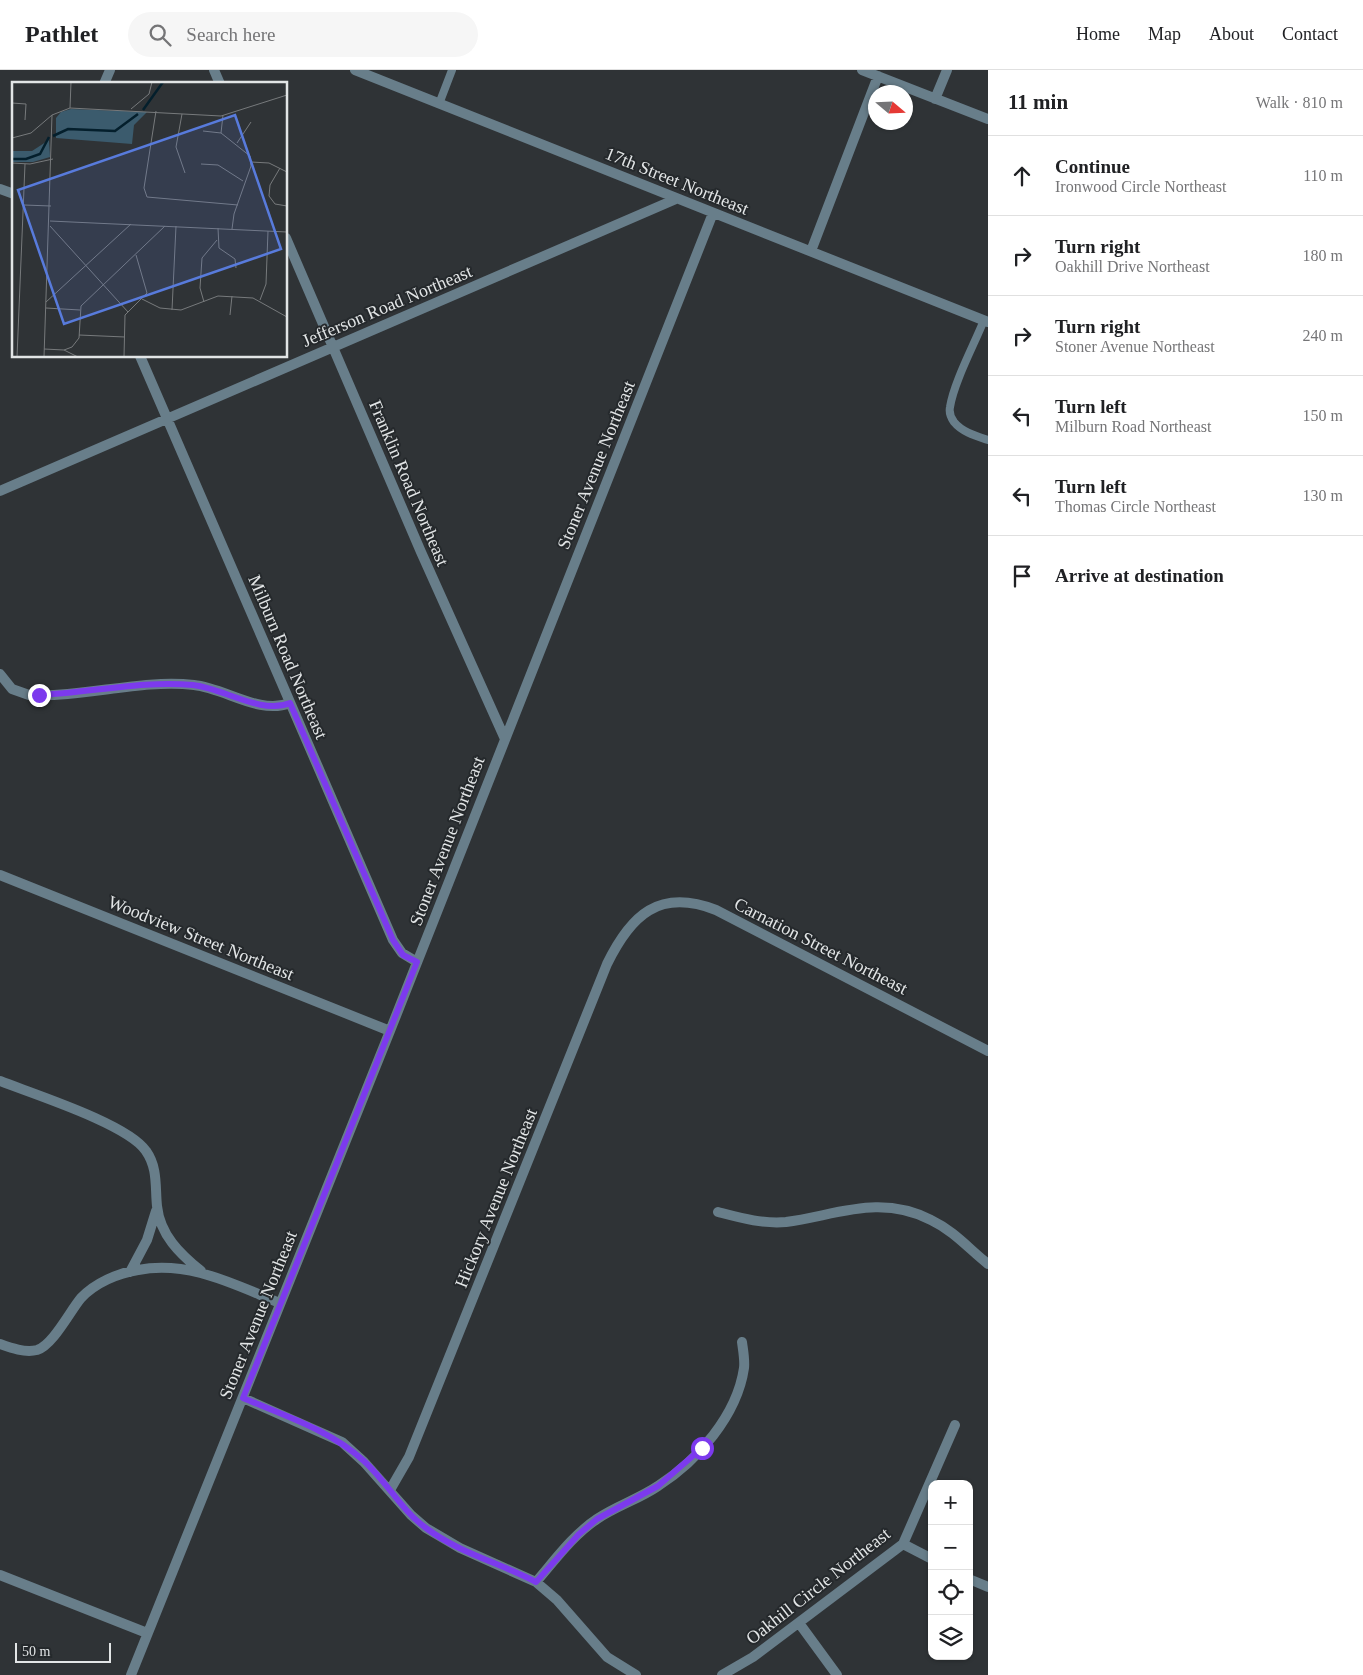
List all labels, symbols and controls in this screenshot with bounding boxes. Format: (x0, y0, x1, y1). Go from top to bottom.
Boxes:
search box (128, 12, 478, 57)
text: Pathlet (25, 21, 98, 47)
icon: search (146, 21, 174, 49)
text: Search here (186, 24, 275, 45)
text: Home (1076, 24, 1120, 44)
text: Map (1148, 24, 1181, 44)
text: About (1209, 24, 1254, 44)
text: Contact (1282, 24, 1338, 44)
inset map (12, 82, 288, 358)
north arrow (868, 85, 913, 130)
text: 11 min (1008, 90, 1068, 114)
text: Walk · 810 m (1256, 94, 1343, 111)
street label: 17th Street Northeast (602, 143, 752, 219)
text: Continue (1055, 156, 1130, 177)
icon: ahead (1008, 162, 1036, 190)
text: 110 m (1303, 167, 1343, 184)
text: Ironwood Circle Northeast (1055, 178, 1227, 195)
text: Turn right (1055, 236, 1140, 257)
icon: right (1008, 242, 1036, 270)
text: 180 m (1303, 247, 1343, 264)
text: Oakhill Drive Northeast (1055, 258, 1210, 275)
street label: Jefferson Road Northeast (299, 261, 475, 351)
text: Turn right (1055, 316, 1140, 337)
icon: right (1008, 322, 1036, 350)
text: 240 m (1303, 327, 1343, 344)
text: Stoner Avenue Northeast (1055, 338, 1215, 355)
street label: Stoner Avenue Northeast (553, 378, 639, 552)
text: Turn left (1055, 396, 1127, 417)
street label: Franklin Road Northeast (365, 397, 453, 569)
icon: left (1008, 402, 1036, 430)
text: 150 m (1303, 407, 1343, 424)
text: Milburn Road Northeast (1055, 418, 1211, 435)
text: Turn left (1055, 476, 1127, 497)
icon: left (1008, 482, 1036, 510)
text: 130 m (1303, 487, 1343, 504)
text: Thomas Circle Northeast (1055, 498, 1216, 515)
icon: arrive (1008, 562, 1036, 590)
text: Arrive at destination (1055, 565, 1224, 586)
street label: Milburn Road Northeast (244, 572, 332, 742)
route end (28, 684, 51, 707)
street label: Stoner Avenue Northeast (405, 754, 489, 928)
street label: Woodview Street Northeast (105, 892, 297, 984)
street label: Carnation Street Northeast (731, 894, 911, 998)
street label: Hickory Avenue Northeast (451, 1105, 541, 1291)
street label: Stoner Avenue Northeast (215, 1228, 301, 1402)
route start (691, 1437, 714, 1460)
map controls (928, 1480, 973, 1660)
button: + (928, 1480, 973, 1525)
street label: Oakhill Circle Northeast (742, 1524, 894, 1648)
button: − (928, 1525, 973, 1570)
button: locate (928, 1570, 973, 1615)
button: layers (928, 1615, 973, 1660)
scale bar (15, 1640, 111, 1663)
text: 50 m (22, 1644, 50, 1659)

